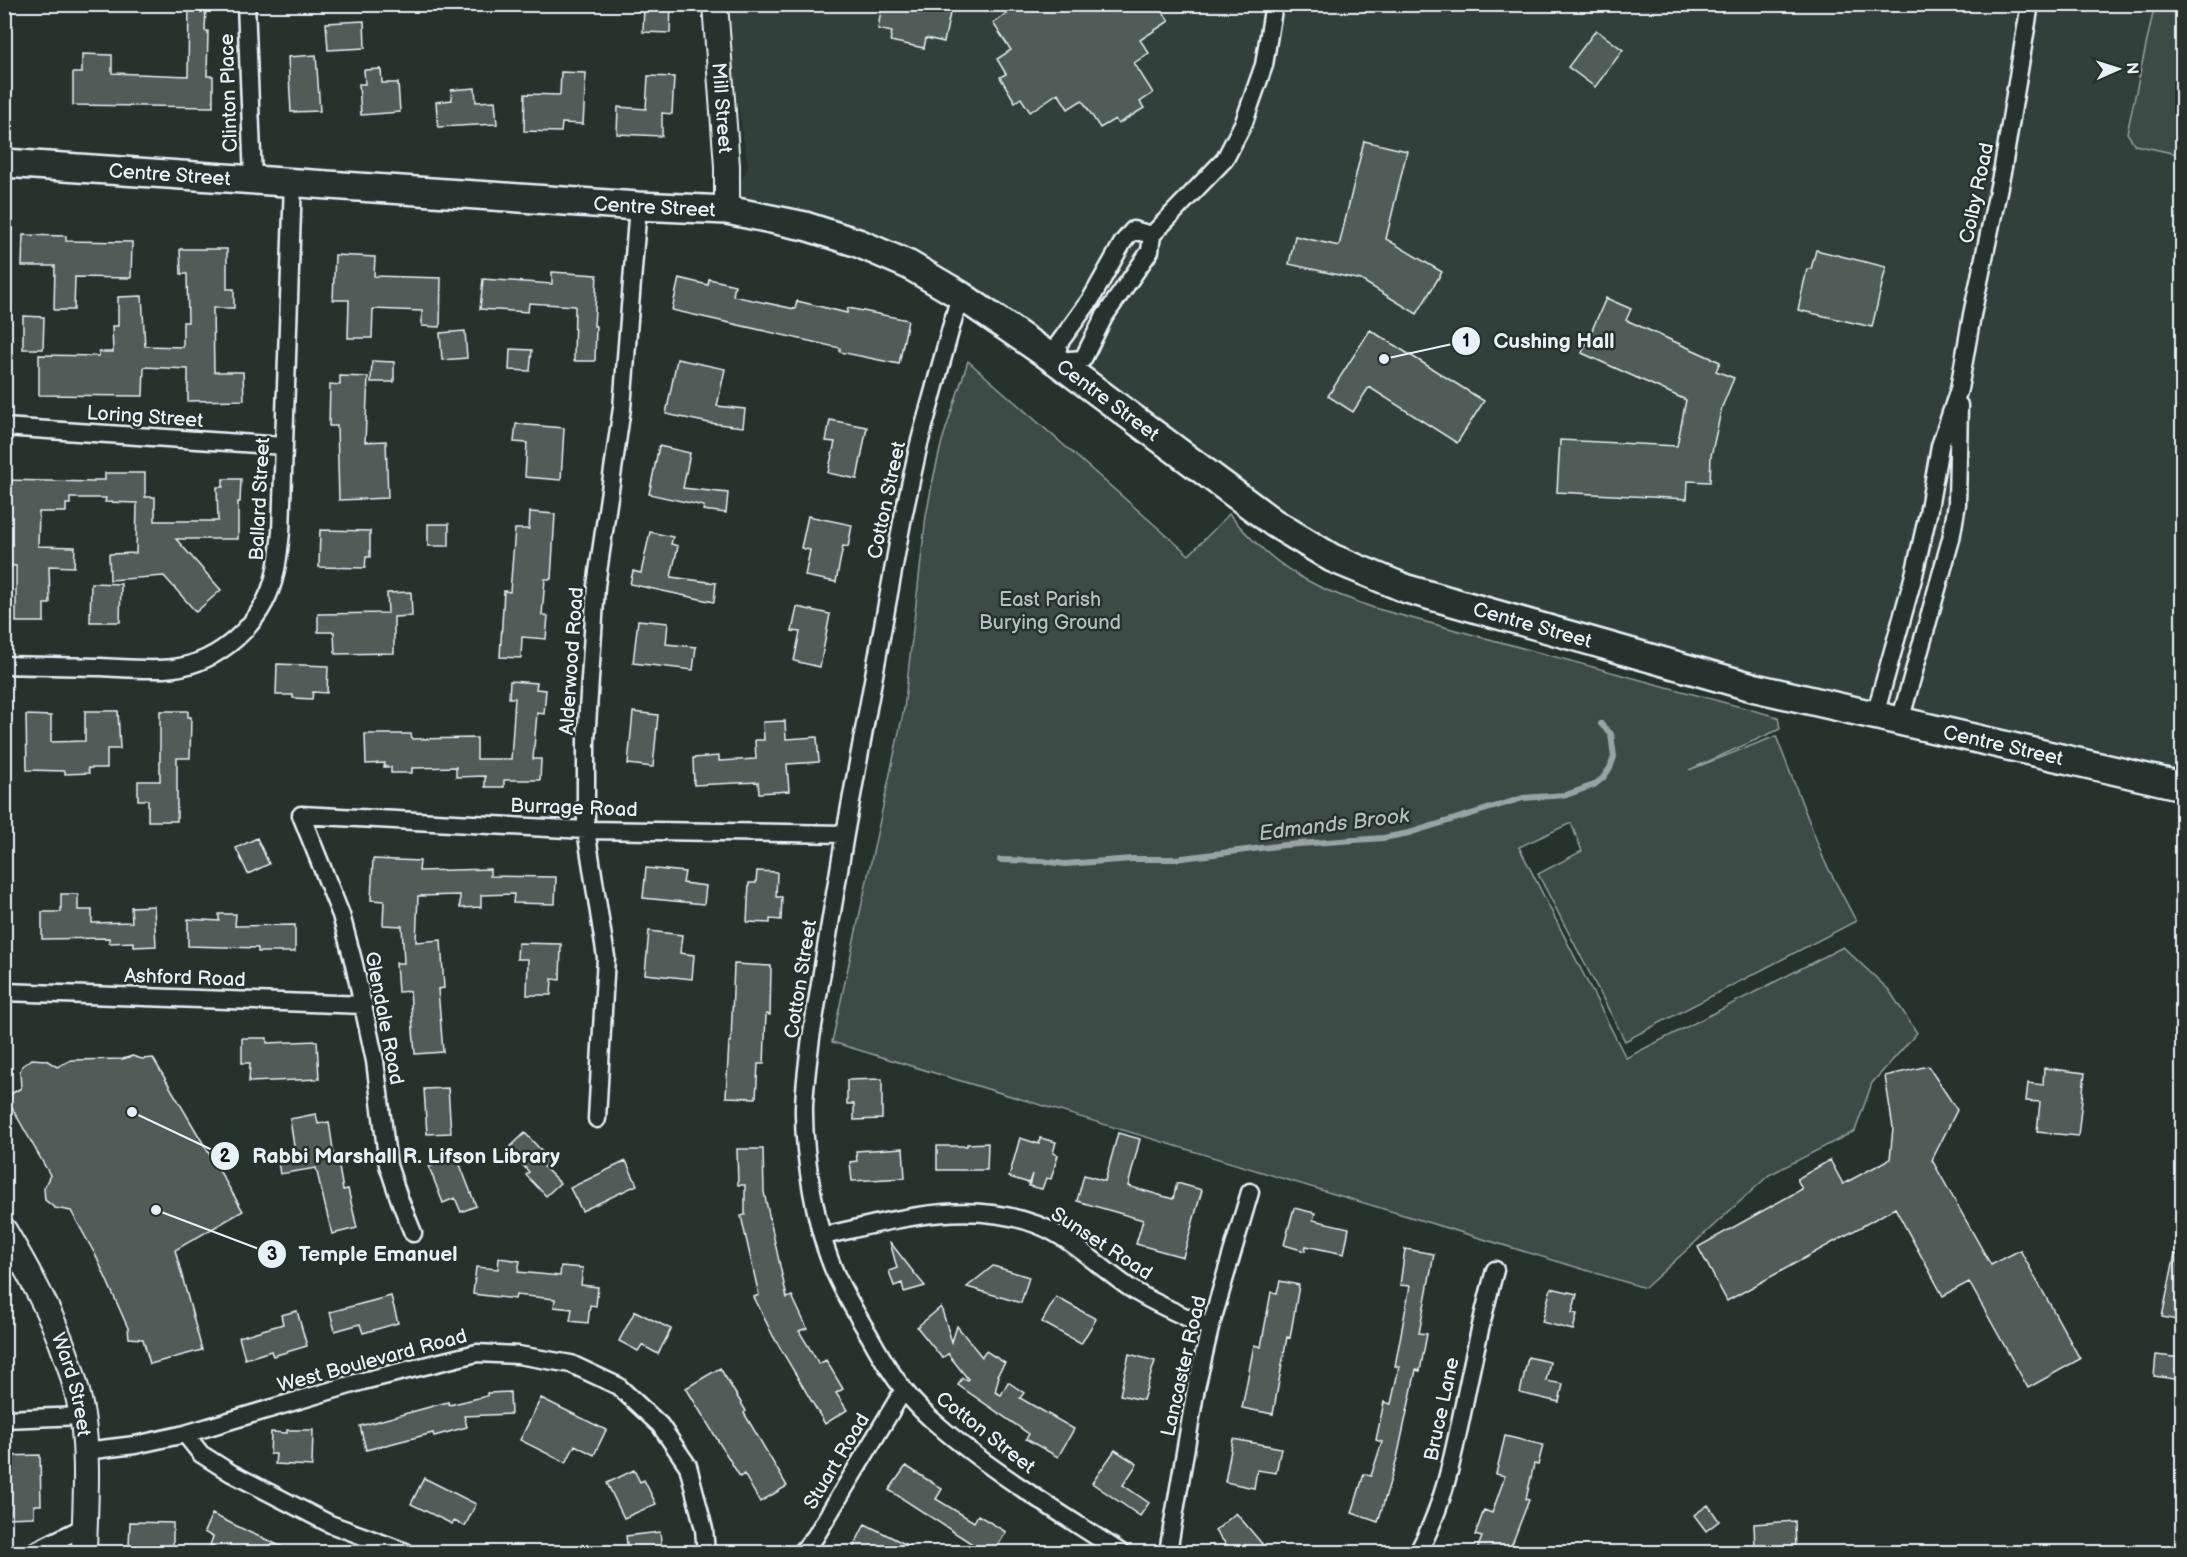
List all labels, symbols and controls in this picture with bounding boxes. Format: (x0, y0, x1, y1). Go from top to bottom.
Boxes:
street label: Clinton Place (215, 33, 243, 153)
north arrow (2088, 39, 2148, 99)
street label: Mill Street (706, 62, 737, 154)
text: N (2122, 62, 2141, 75)
street label: Colby Road (1955, 141, 1999, 246)
street label: Centre Street (108, 159, 231, 191)
street label: Centre Street (593, 192, 716, 222)
callout: Cushing Hall (1451, 321, 1626, 360)
text: Cushing Hall (1493, 329, 1615, 354)
text: 1 (1462, 331, 1470, 352)
street label: Centre Street (1051, 354, 1164, 447)
street label: Loring Street (86, 401, 204, 433)
street label: Ballard Street (245, 437, 275, 561)
street label: Cotton Street (863, 439, 911, 561)
street label: Alderwood Road (555, 586, 589, 736)
park label: East Parish Burying Ground (979, 588, 1121, 635)
street label: Centre Street (1470, 597, 1594, 654)
street label: Centre Street (1941, 720, 2065, 771)
street label: Burrage Road (510, 794, 638, 822)
water label: Edmands Brook (1257, 803, 1411, 846)
street label: Cotton Street (780, 918, 822, 1040)
street label: Glendale Road (359, 950, 409, 1087)
street label: Ashford Road (124, 964, 246, 992)
callout: Rabbi Marshall R. Lifson Library (210, 1136, 572, 1175)
text: Rabbi Marshall R. Lifson Library (252, 1144, 560, 1169)
text: 2 (220, 1146, 231, 1167)
street label: Sunset Road (1046, 1202, 1157, 1286)
callout: Temple Emanuel (257, 1234, 470, 1273)
text: Temple Emanuel (298, 1242, 458, 1267)
text: 3 (267, 1244, 277, 1265)
street label: Lancaster Road (1156, 1293, 1212, 1439)
street label: West Boulevard Road (275, 1324, 470, 1398)
street label: Ward Street (46, 1329, 95, 1438)
street label: Bruce Lane (1419, 1355, 1465, 1463)
street label: Cotton Street (931, 1387, 1040, 1479)
street label: Stuart Road (799, 1409, 875, 1514)

